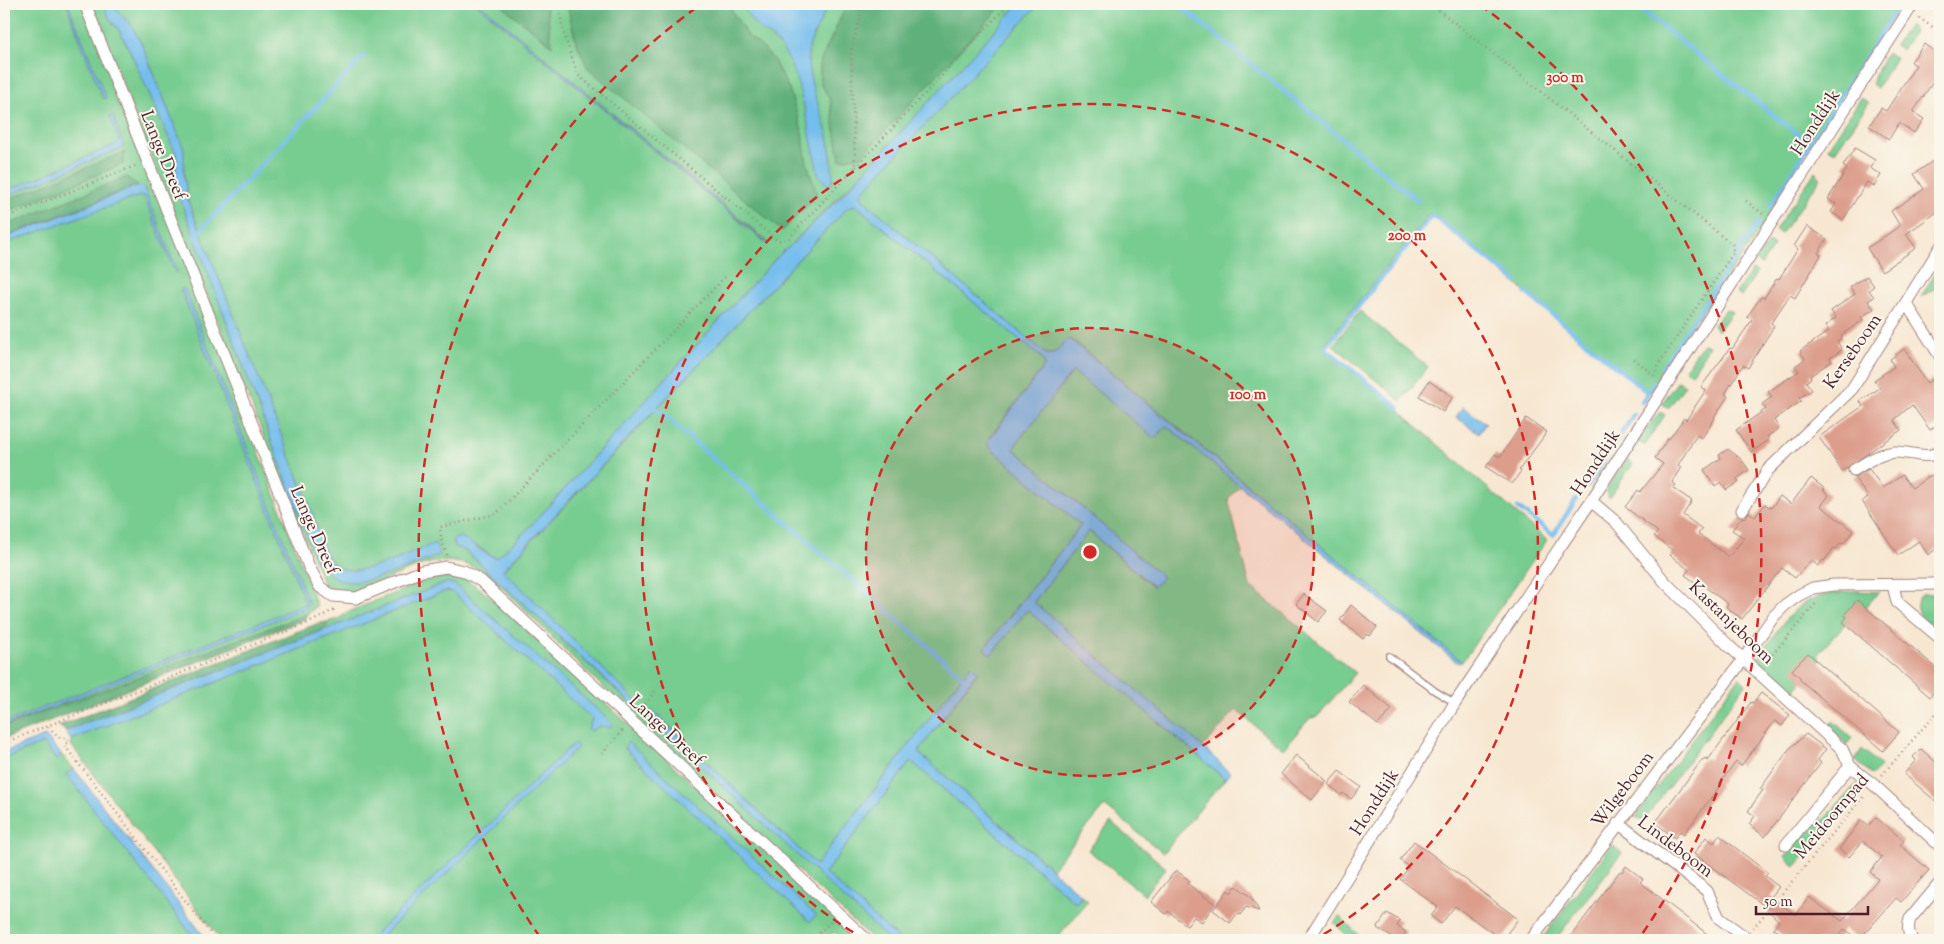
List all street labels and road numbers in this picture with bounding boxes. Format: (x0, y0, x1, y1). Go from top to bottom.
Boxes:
street label: Honddijk (1785, 85, 1848, 161)
street label: Lange Dreef (132, 107, 192, 205)
street label: Kerseboom (1818, 309, 1889, 395)
street label: Honddijk (1565, 425, 1628, 501)
street label: Lange Dreef (282, 482, 345, 580)
street label: Kastanjeboom (1682, 576, 1780, 671)
street label: Lange Dreef (622, 690, 710, 774)
street label: Wilgeboom (1586, 746, 1661, 834)
street label: Honddijk (1345, 764, 1407, 842)
street label: Meidoornpad (1789, 769, 1876, 866)
street label: Lindeboom (1631, 810, 1718, 885)

